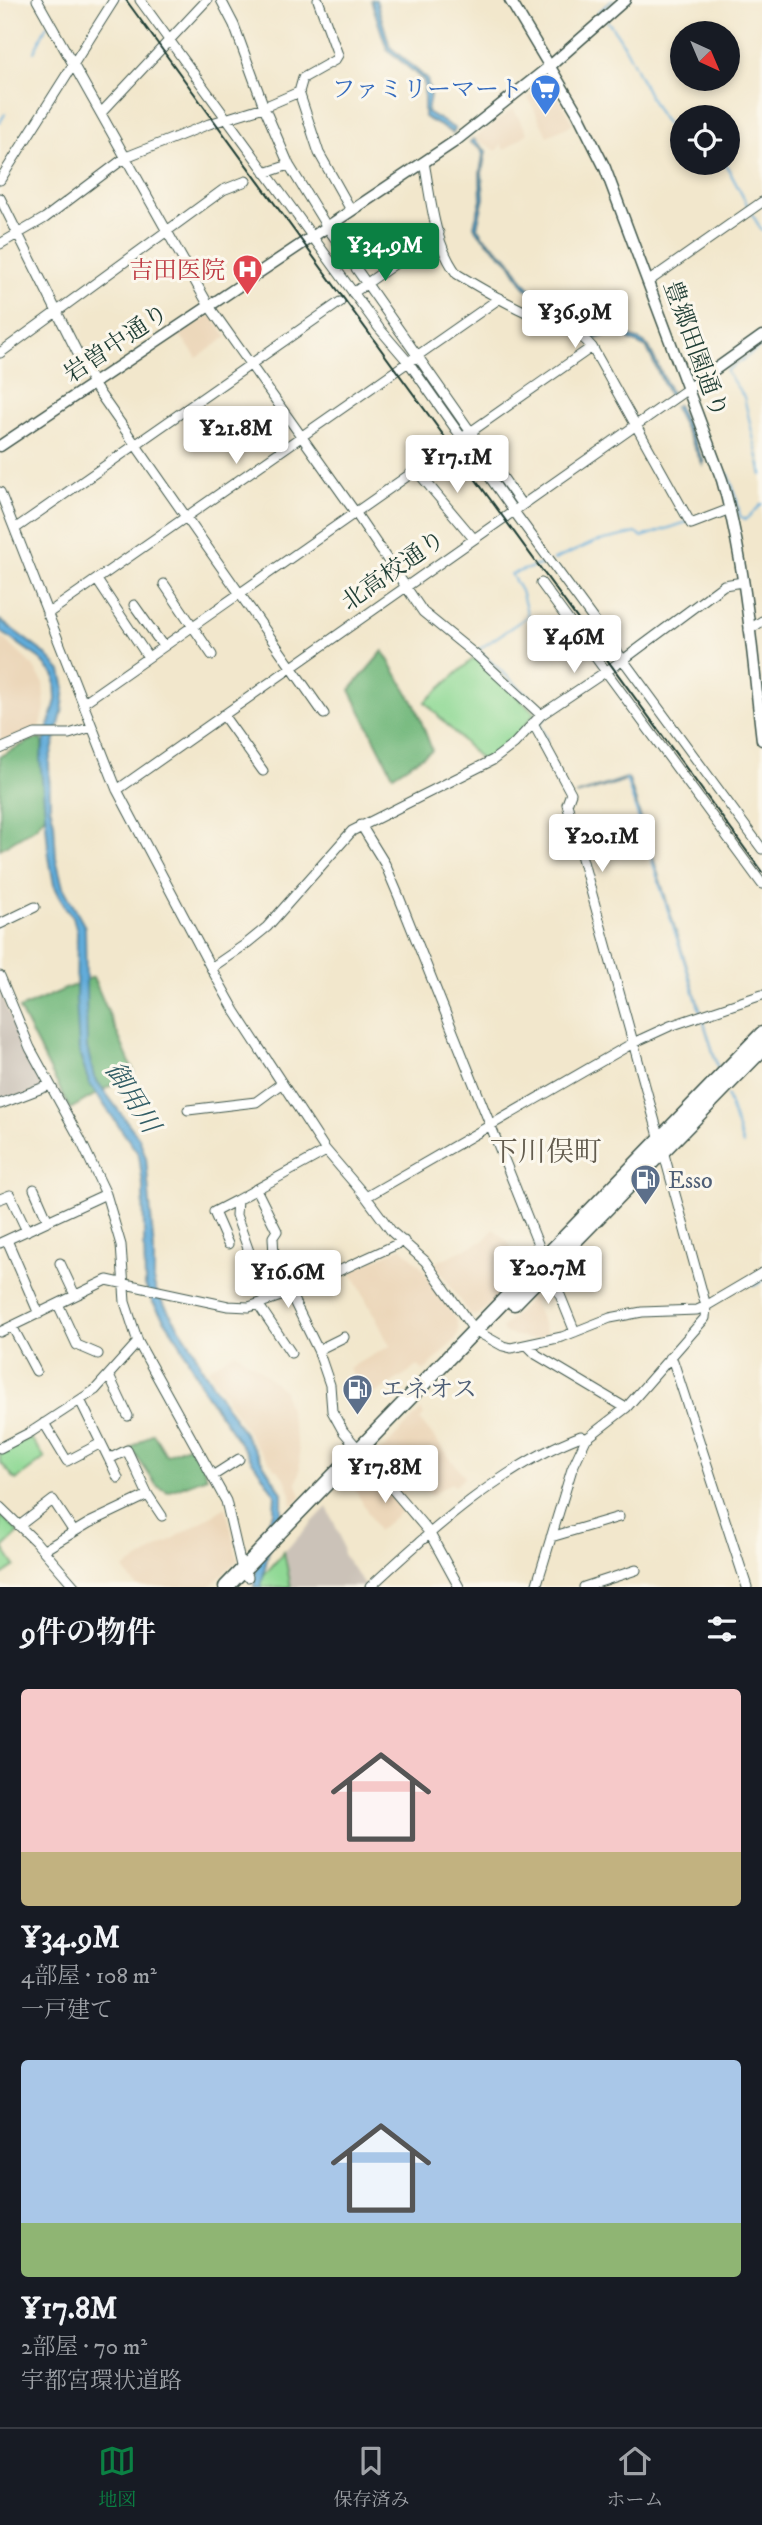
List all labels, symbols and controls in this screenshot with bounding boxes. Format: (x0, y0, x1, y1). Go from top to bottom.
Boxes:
north arrow (670, 21, 740, 91)
map controls (670, 21, 740, 175)
supermarket icon: ファミリーマート (529, 72, 563, 116)
place label: ファミリーマート (331, 75, 523, 105)
button: locate (670, 105, 740, 175)
pin: ¥34.9M (328, 224, 442, 283)
text: ¥34.9M (347, 231, 423, 260)
hospital icon: 吉田医院 (231, 253, 265, 297)
place label: 吉田医院 (129, 256, 225, 286)
street label: 豊郷田園通り (656, 277, 734, 422)
pin: ¥36.9M (518, 290, 632, 350)
street label: 岩曽中通り (58, 298, 175, 390)
text: ¥36.9M (538, 298, 612, 327)
pin: ¥21.8M (179, 406, 293, 466)
text: ¥21.8M (199, 414, 273, 443)
pin: ¥17.1M (400, 435, 514, 495)
text: ¥17.1M (422, 443, 492, 472)
street label: 北高校通り (336, 524, 451, 618)
pin: ¥46M (533, 616, 615, 675)
text: ¥46M (543, 623, 605, 652)
pin: ¥20.1M (545, 814, 659, 874)
text: ¥20.1M (565, 822, 639, 851)
water label: 御用川 (97, 1056, 168, 1142)
district label: 下川俣町 (490, 1135, 602, 1170)
fuel station icon: Esso (628, 1163, 662, 1207)
place label: Esso (668, 1166, 713, 1196)
pin: ¥20.7M (491, 1246, 605, 1306)
pin: ¥16.6M (231, 1250, 345, 1310)
text: ¥20.7M (510, 1254, 586, 1283)
text: ¥16.6M (251, 1258, 325, 1287)
fuel station icon: エネオス (341, 1372, 375, 1416)
place label: エネオス (381, 1375, 477, 1405)
pin: ¥17.8M (328, 1446, 442, 1505)
text: ¥17.8M (348, 1453, 422, 1482)
icon: filters (703, 1610, 741, 1648)
text: 9件の物件 (21, 1615, 156, 1652)
icon: home (318, 1734, 444, 1860)
text: ¥34.9M (21, 1920, 120, 1957)
text: 4部屋 · 108 m² (21, 1962, 157, 1991)
text: 一戸建て (21, 1996, 113, 2025)
icon: home (318, 2105, 444, 2231)
text: ¥17.8M (21, 2291, 117, 2328)
text: 2部屋 · 70 m² (21, 2333, 147, 2362)
text: 宇都宮環状道路 (21, 2367, 182, 2396)
tab: 地図 (98, 2442, 137, 2512)
tab: 保存済み (333, 2442, 410, 2512)
tab: ホーム (606, 2442, 664, 2512)

